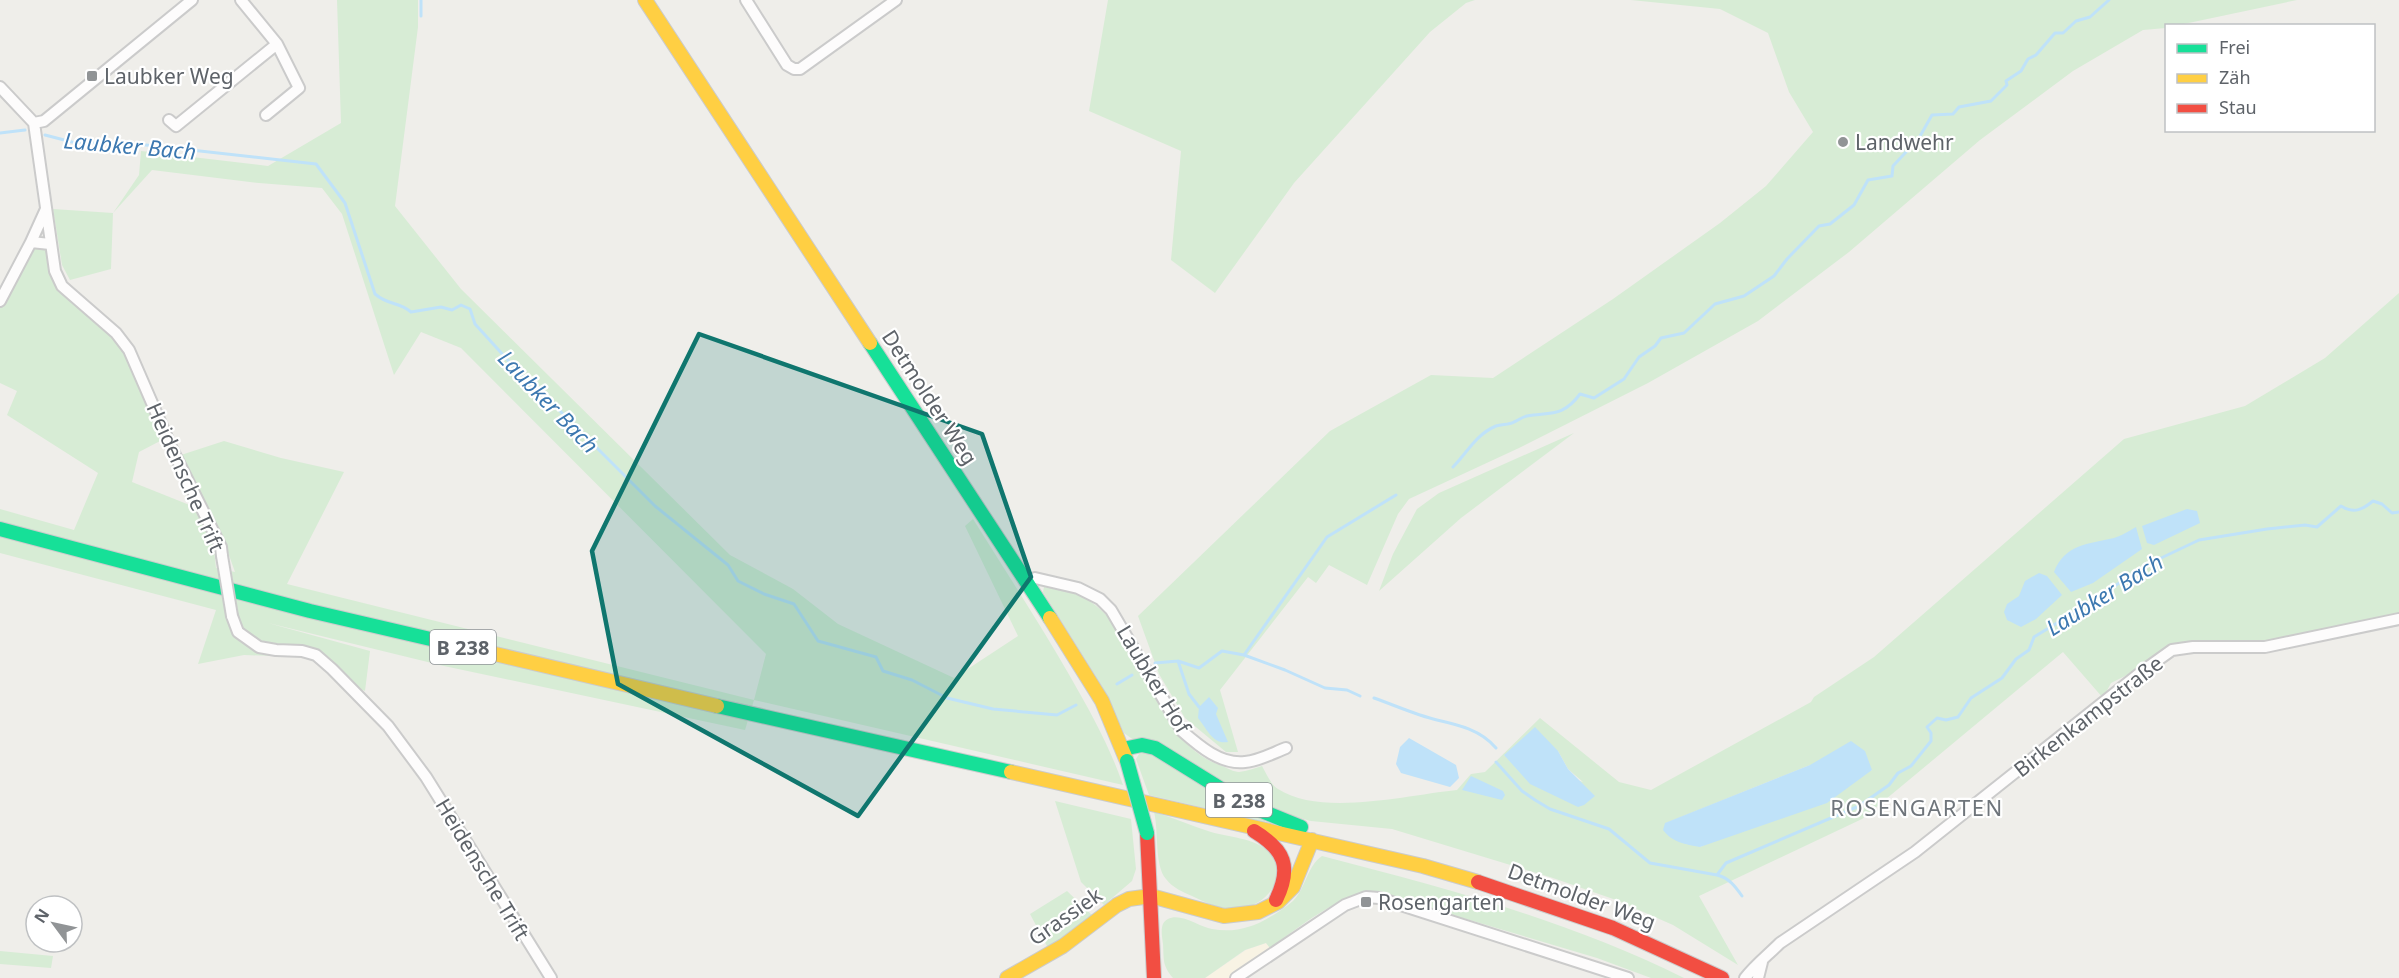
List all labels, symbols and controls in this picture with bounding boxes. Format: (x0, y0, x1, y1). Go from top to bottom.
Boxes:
legend (2165, 24, 2375, 132)
text: Frei (2219, 35, 2250, 59)
place label: Laubker Weg (104, 62, 234, 90)
text: Zäh (2219, 65, 2251, 89)
marker: Laubker Weg (85, 69, 99, 83)
text: Stau (2219, 95, 2257, 119)
water label: Laubker Bach (63, 124, 197, 166)
place label: Landwehr (1855, 128, 1954, 156)
marker: Landwehr (1836, 135, 1850, 149)
street label: Detmolder Weg (876, 324, 984, 470)
water label: Laubker Bach (492, 343, 606, 459)
street label: Heidensche Trift (141, 398, 232, 556)
water label: Laubker Bach (2040, 546, 2168, 642)
street label: Laubker Hof (1111, 620, 1198, 740)
road number: B 238 (430, 630, 496, 664)
street label: Birkenkampstraße (2008, 649, 2168, 783)
road number: B 238 (1206, 783, 1272, 817)
district label: ROSENGARTEN (1830, 792, 2004, 822)
street label: Heidensche Trift (430, 793, 537, 945)
street label: Detmolder Weg (1504, 856, 1660, 936)
street label: Grassiek (1023, 880, 1108, 952)
place label: Rosengarten (1378, 888, 1504, 916)
north arrow (24, 894, 84, 954)
marker: Rosengarten (1359, 895, 1373, 909)
text: N (29, 904, 54, 927)

